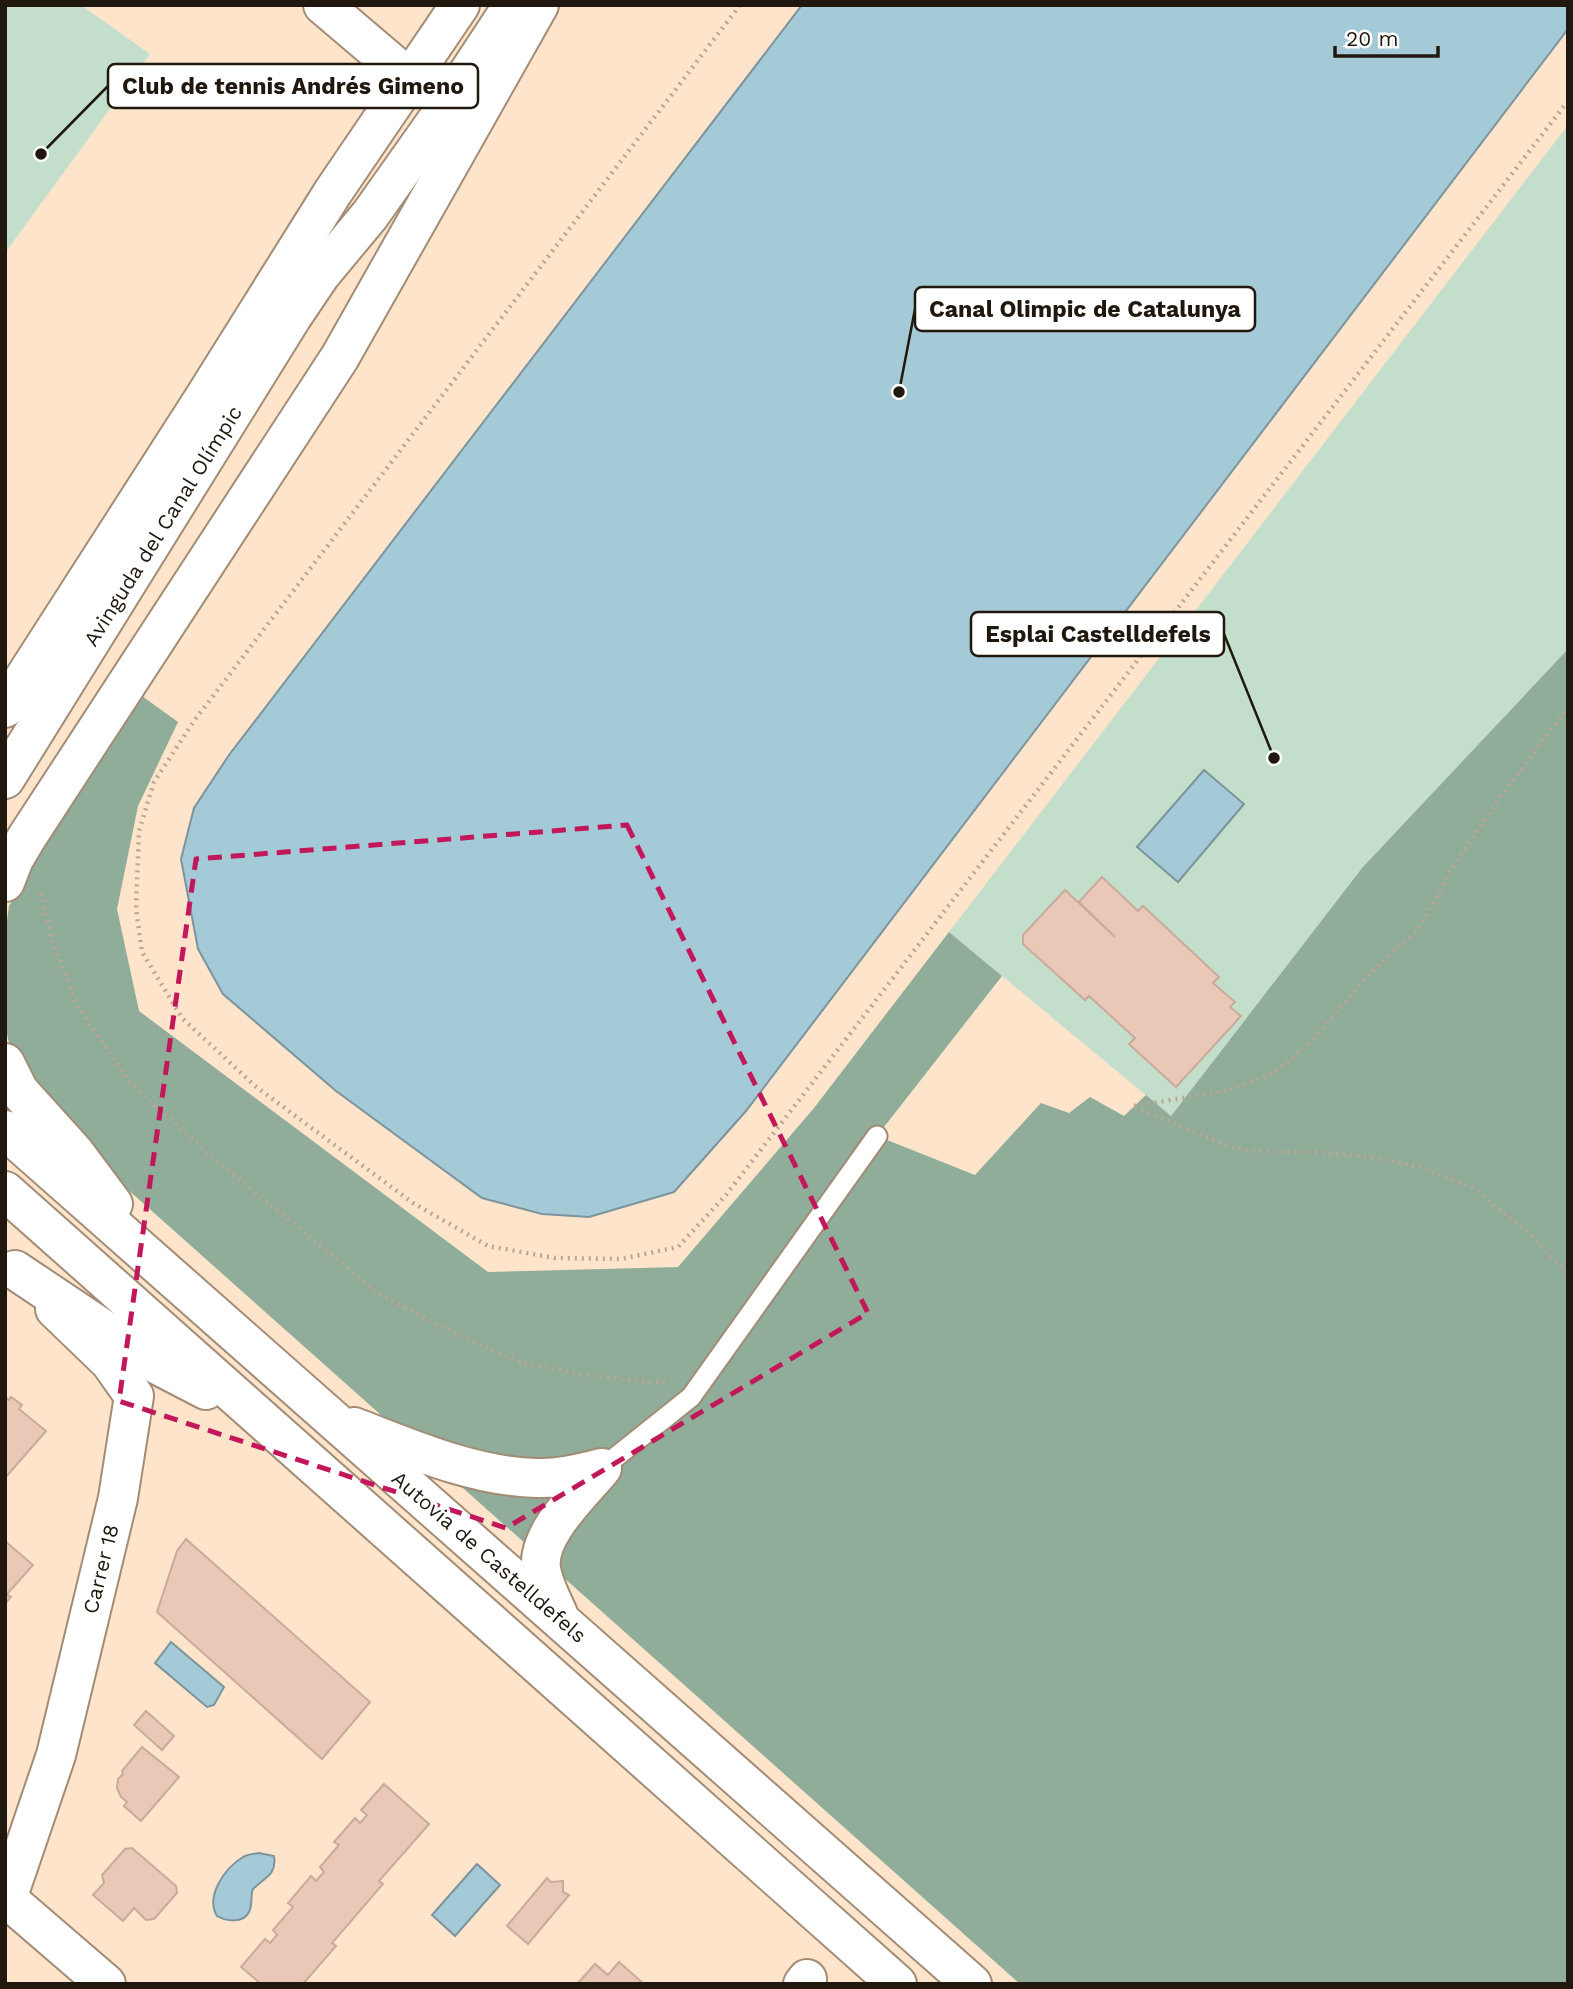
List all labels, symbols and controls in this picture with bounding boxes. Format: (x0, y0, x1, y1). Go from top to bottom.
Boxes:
scale bar (1335, 14, 1438, 58)
text: 20 m (1346, 26, 1398, 51)
callout: Club de tennis Andrés Gimeno (108, 64, 478, 108)
text: Club de tennis Andrés Gimeno (122, 73, 464, 100)
callout: Canal Olimpic de Catalunya (915, 287, 1255, 331)
text: Canal Olimpic de Catalunya (929, 296, 1242, 323)
street label: Avinguda del Canal Olímpic (78, 401, 247, 651)
callout: Esplai Castelldefels (971, 612, 1224, 656)
text: Esplai Castelldefels (985, 621, 1211, 648)
street label: Autovia de Castelldefels (387, 1465, 592, 1648)
street label: Carrer 18 (77, 1522, 124, 1616)

